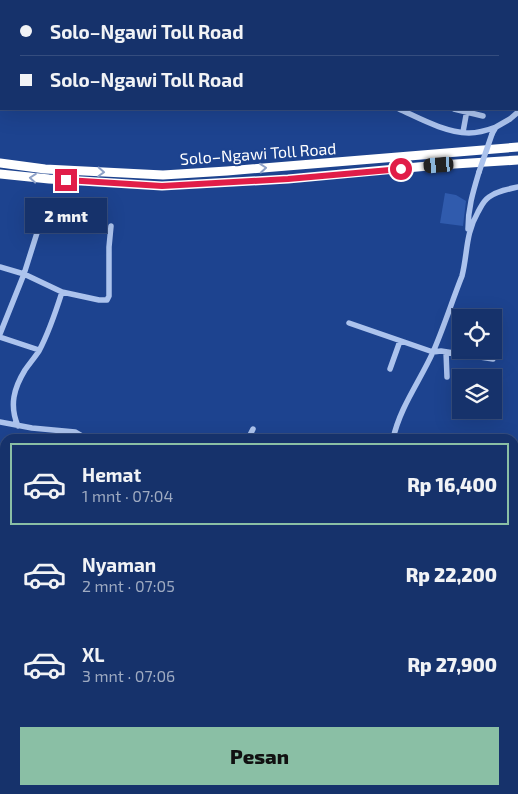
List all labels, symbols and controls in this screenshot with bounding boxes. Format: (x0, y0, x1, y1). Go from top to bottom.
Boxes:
text: Solo–Ngawi Toll Road (50, 20, 243, 43)
text: Solo–Ngawi Toll Road (50, 68, 243, 91)
street label: Solo–Ngawi Toll Road (179, 138, 337, 168)
car (423, 156, 454, 174)
route start (390, 158, 412, 180)
one-way arrow (259, 163, 267, 174)
one-way arrow (97, 166, 105, 177)
route end (55, 169, 77, 191)
one-way arrow (29, 172, 37, 183)
callout: 2 mnt (25, 198, 107, 232)
text: 2 mnt (44, 206, 88, 225)
map controls (452, 309, 502, 419)
button: locate (452, 309, 502, 359)
button: layers (452, 369, 502, 419)
icon: car (22, 462, 67, 507)
text: Hemat (82, 463, 141, 486)
text: Rp 16,400 (407, 473, 497, 496)
text: 1 mnt · 07:04 (82, 486, 173, 505)
icon: car (22, 552, 67, 597)
text: Nyaman (82, 553, 156, 576)
text: Rp 22,200 (406, 563, 497, 586)
text: 2 mnt · 07:05 (82, 576, 175, 595)
icon: car (22, 642, 67, 687)
text: XL (82, 643, 104, 666)
text: Rp 27,900 (407, 653, 497, 676)
text: 3 mnt · 07:06 (82, 666, 175, 685)
button: Pesan (20, 727, 499, 785)

